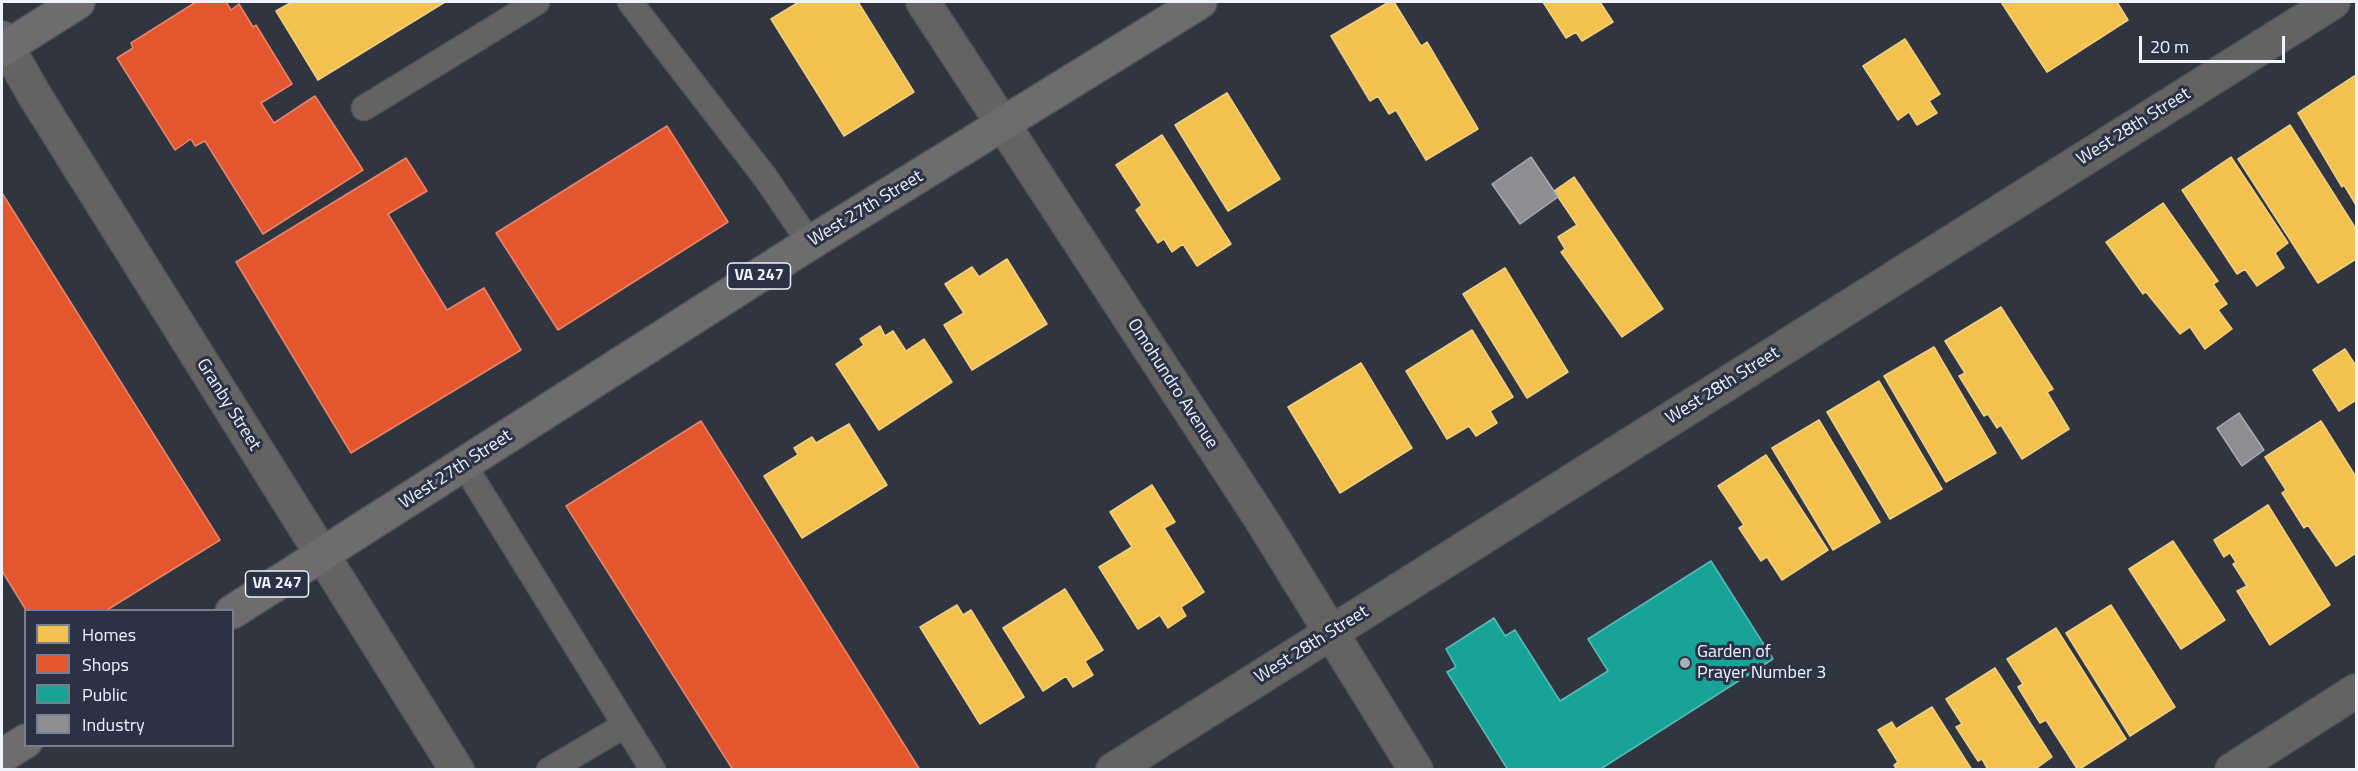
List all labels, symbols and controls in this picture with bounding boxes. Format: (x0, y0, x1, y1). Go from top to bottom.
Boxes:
scale bar (2142, 24, 2288, 62)
text: 20 m (2150, 33, 2189, 60)
street label: West 28th Street (2073, 83, 2195, 171)
street label: West 27th Street (805, 166, 927, 252)
road number: VA 247 (728, 263, 790, 289)
street label: Omohundro Avenue (1122, 315, 1222, 453)
street label: West 28th Street (1662, 342, 1784, 430)
street label: Granby Street (191, 355, 265, 455)
street label: West 27th Street (396, 426, 516, 514)
road number: VA 247 (246, 571, 308, 597)
street label: West 28th Street (1251, 601, 1373, 689)
legend (24, 609, 234, 747)
text: Homes (82, 621, 136, 648)
place label: Garden of Prayer Number 3 (1697, 642, 1826, 684)
text: Shops (82, 651, 129, 678)
marker: Garden of Prayer Number 3 (1678, 656, 1692, 670)
text: Public (82, 681, 128, 708)
text: Industry (82, 711, 145, 738)

